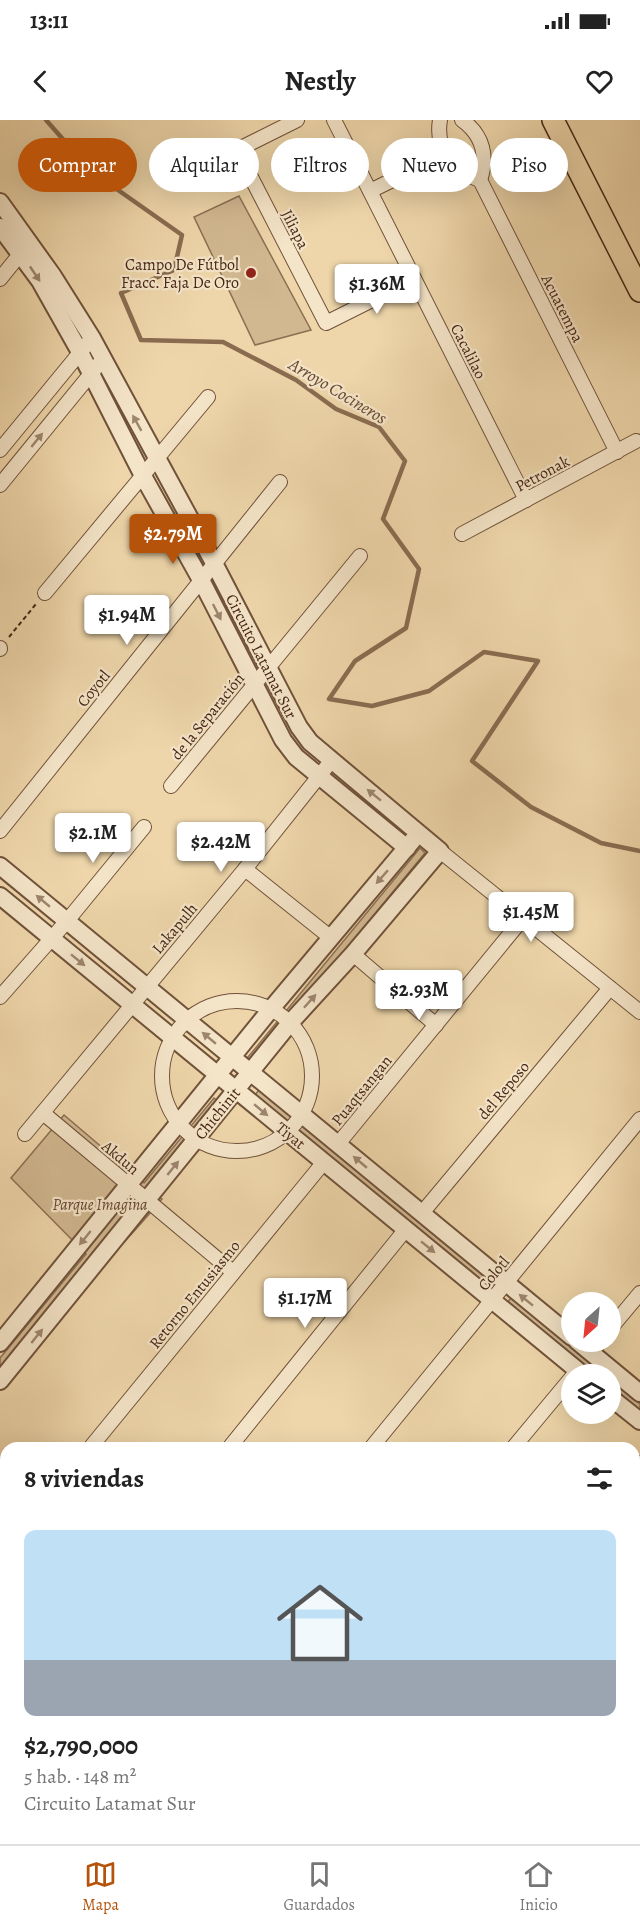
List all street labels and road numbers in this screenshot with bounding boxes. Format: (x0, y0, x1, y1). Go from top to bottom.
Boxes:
street label: Jiliapa (276, 206, 315, 253)
street label: Acuatempa (535, 270, 589, 347)
street label: Cacalilao (445, 320, 491, 383)
street label: Petronak (511, 450, 574, 497)
street label: Circuito Latamat Sur (220, 590, 302, 723)
street label: Coyotl (72, 666, 115, 712)
street label: de la Separación (166, 668, 250, 765)
street label: Lakapulh (147, 898, 203, 959)
street label: Puaqtsangan (326, 1050, 397, 1131)
street label: del Reposo (473, 1057, 535, 1125)
street label: Chichinit (190, 1083, 246, 1144)
street label: Tiyat (271, 1117, 310, 1155)
street label: Akdun (96, 1135, 144, 1180)
street label: Retorno Entusiasmo (144, 1236, 245, 1353)
street label: Colotl (473, 1252, 515, 1296)

